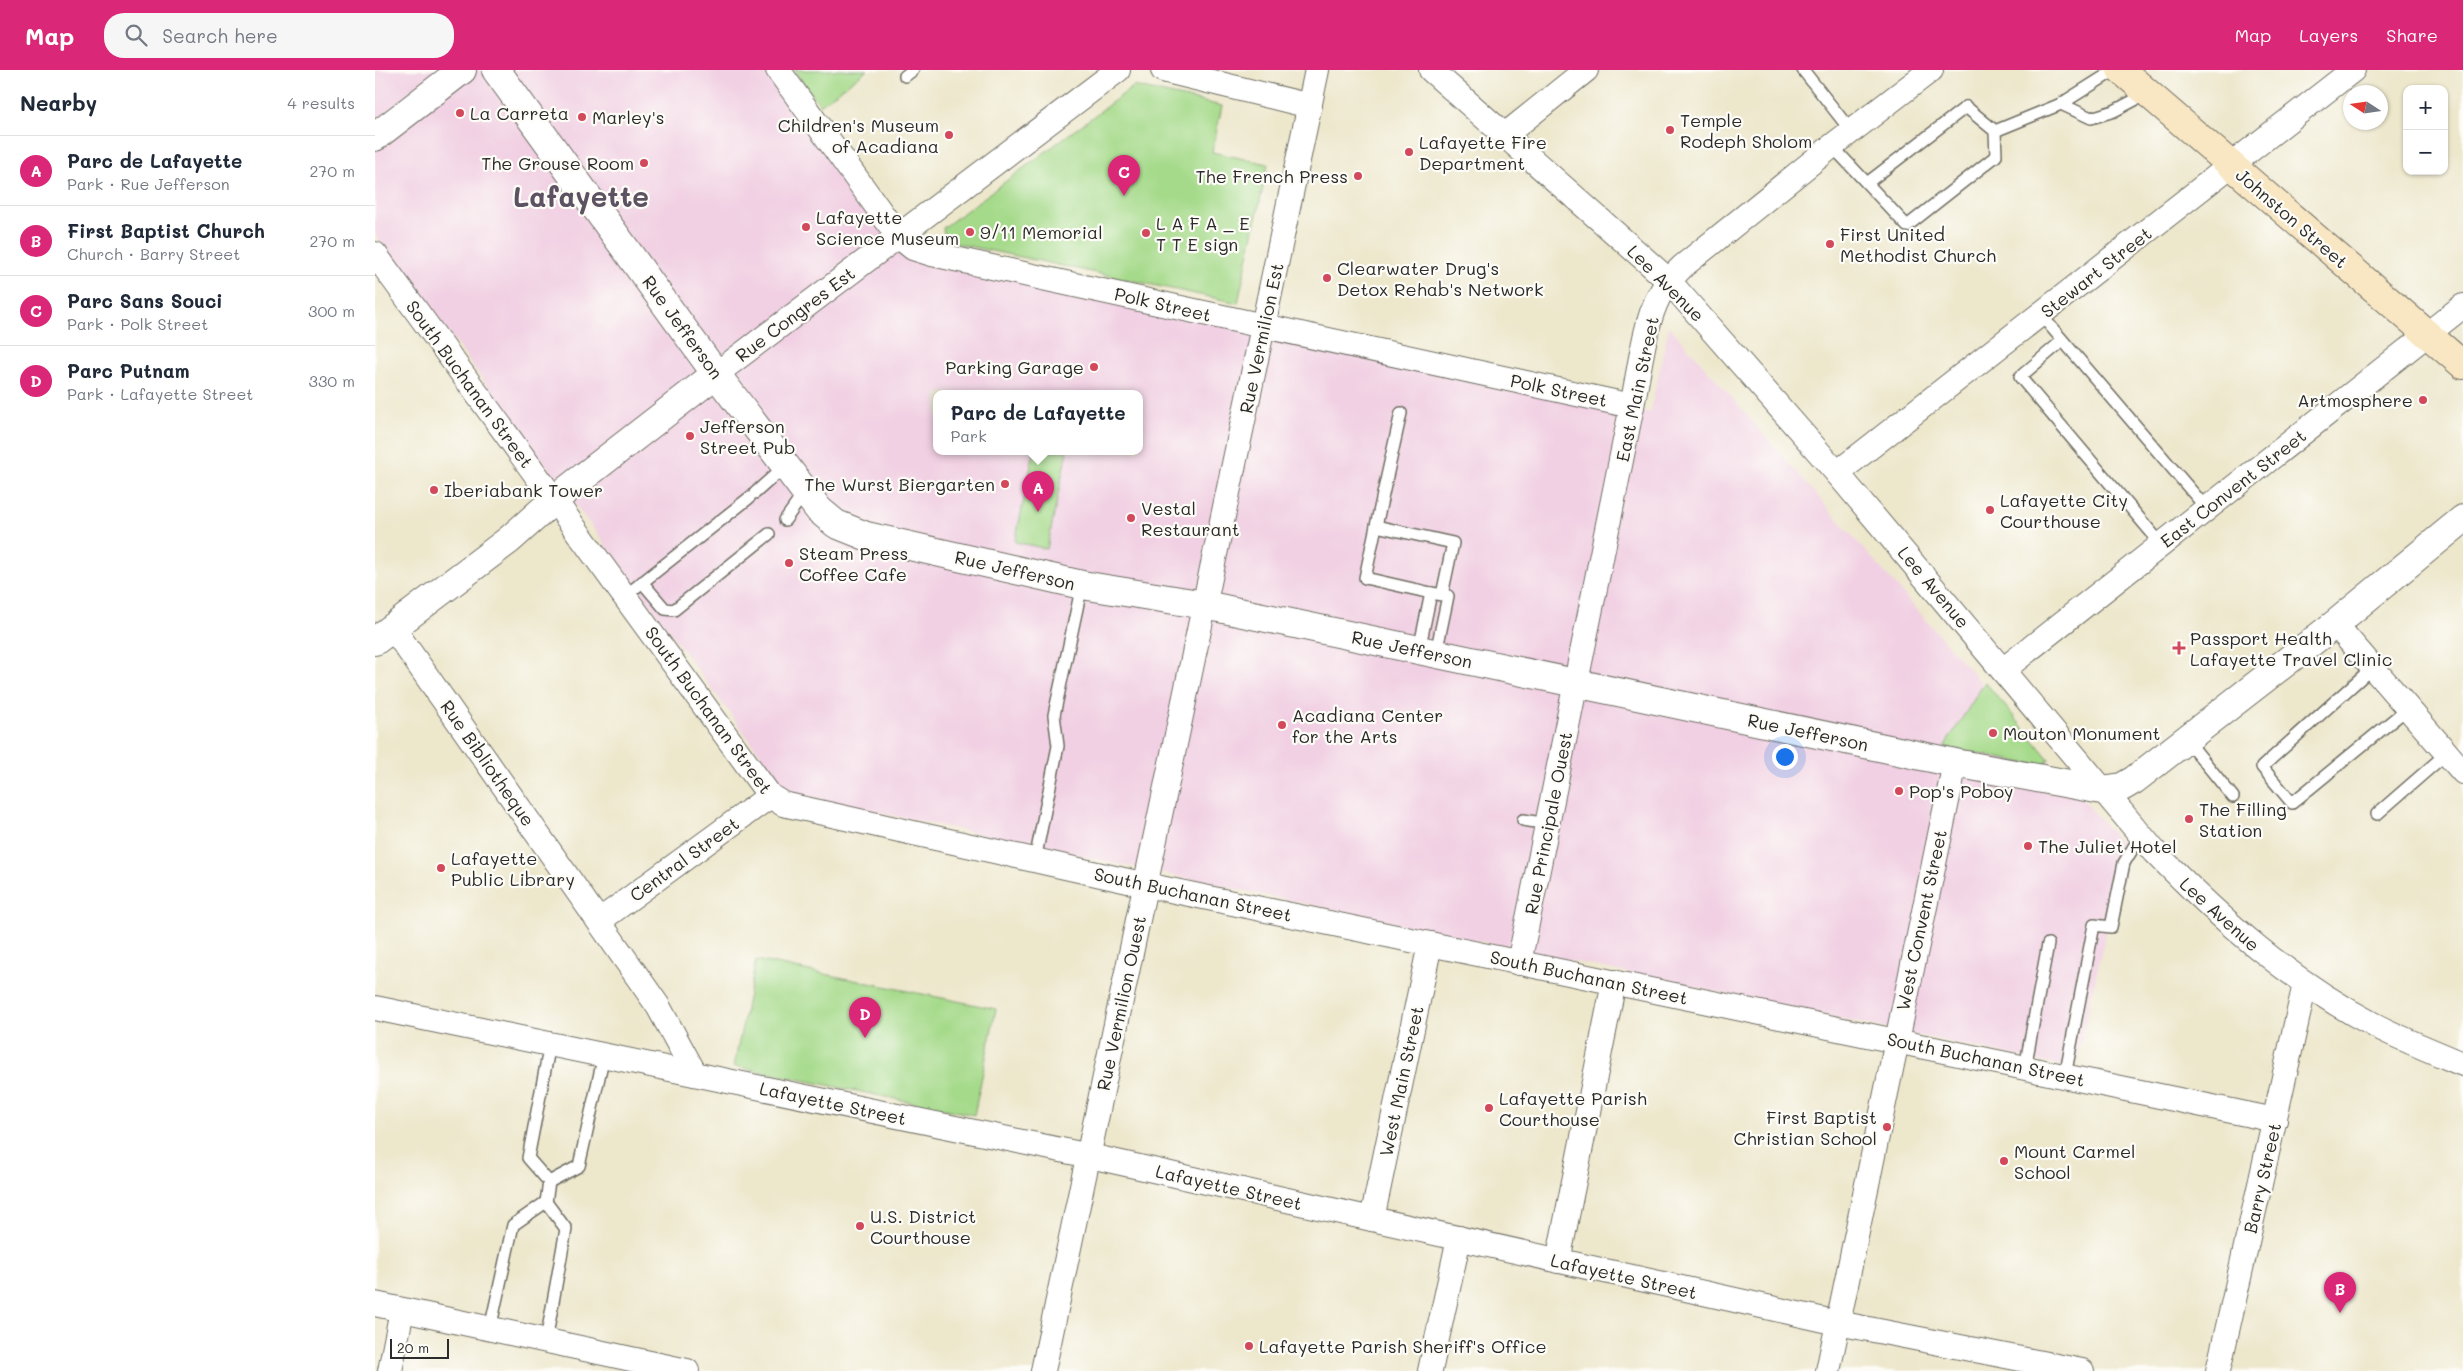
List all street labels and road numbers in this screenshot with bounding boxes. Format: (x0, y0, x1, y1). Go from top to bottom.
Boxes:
street label: Johnston Street (2231, 163, 2353, 273)
street label: Stewart Street (2036, 221, 2156, 323)
street label: Lee Avenue (1622, 239, 1710, 327)
street label: Rue Congres Est (730, 261, 860, 367)
street label: Rue Vermilion Est (1233, 261, 1289, 415)
street label: Rue Jefferson (637, 270, 729, 384)
street label: Polk Street (1112, 281, 1214, 327)
street label: South Buchanan Street (401, 295, 539, 473)
street label: East Main Street (1610, 314, 1664, 464)
street label: Polk Street (1508, 368, 1610, 412)
street label: East Convent Street (2155, 423, 2311, 553)
street label: Lee Avenue (1893, 541, 1975, 633)
street label: Rue Jefferson (952, 544, 1078, 596)
street label: South Buchanan Street (640, 621, 778, 799)
street label: Rue Jefferson (1349, 624, 1475, 674)
street label: Rue Bibliotheque (435, 695, 541, 831)
street label: Rue Jefferson (1745, 707, 1871, 757)
street label: Rue Principale Ouest (1519, 730, 1577, 916)
street label: Central Street (624, 811, 744, 907)
street label: West Convent Street (1890, 827, 1952, 1013)
street label: South Buchanan Street (1092, 861, 1294, 927)
street label: Lee Avenue (2175, 872, 2265, 956)
street label: Rue Vermilion Ouest (1091, 913, 1151, 1093)
street label: South Buchanan Street (1488, 944, 1690, 1010)
street label: West Main Street (1373, 1003, 1429, 1159)
street label: South Buchanan Street (1885, 1026, 2087, 1092)
street label: Lafayette Street (757, 1076, 909, 1130)
street label: Barry Street (2238, 1120, 2286, 1236)
street label: Lafayette Street (1153, 1158, 1305, 1216)
street label: Lafayette Street (1548, 1247, 1700, 1305)

